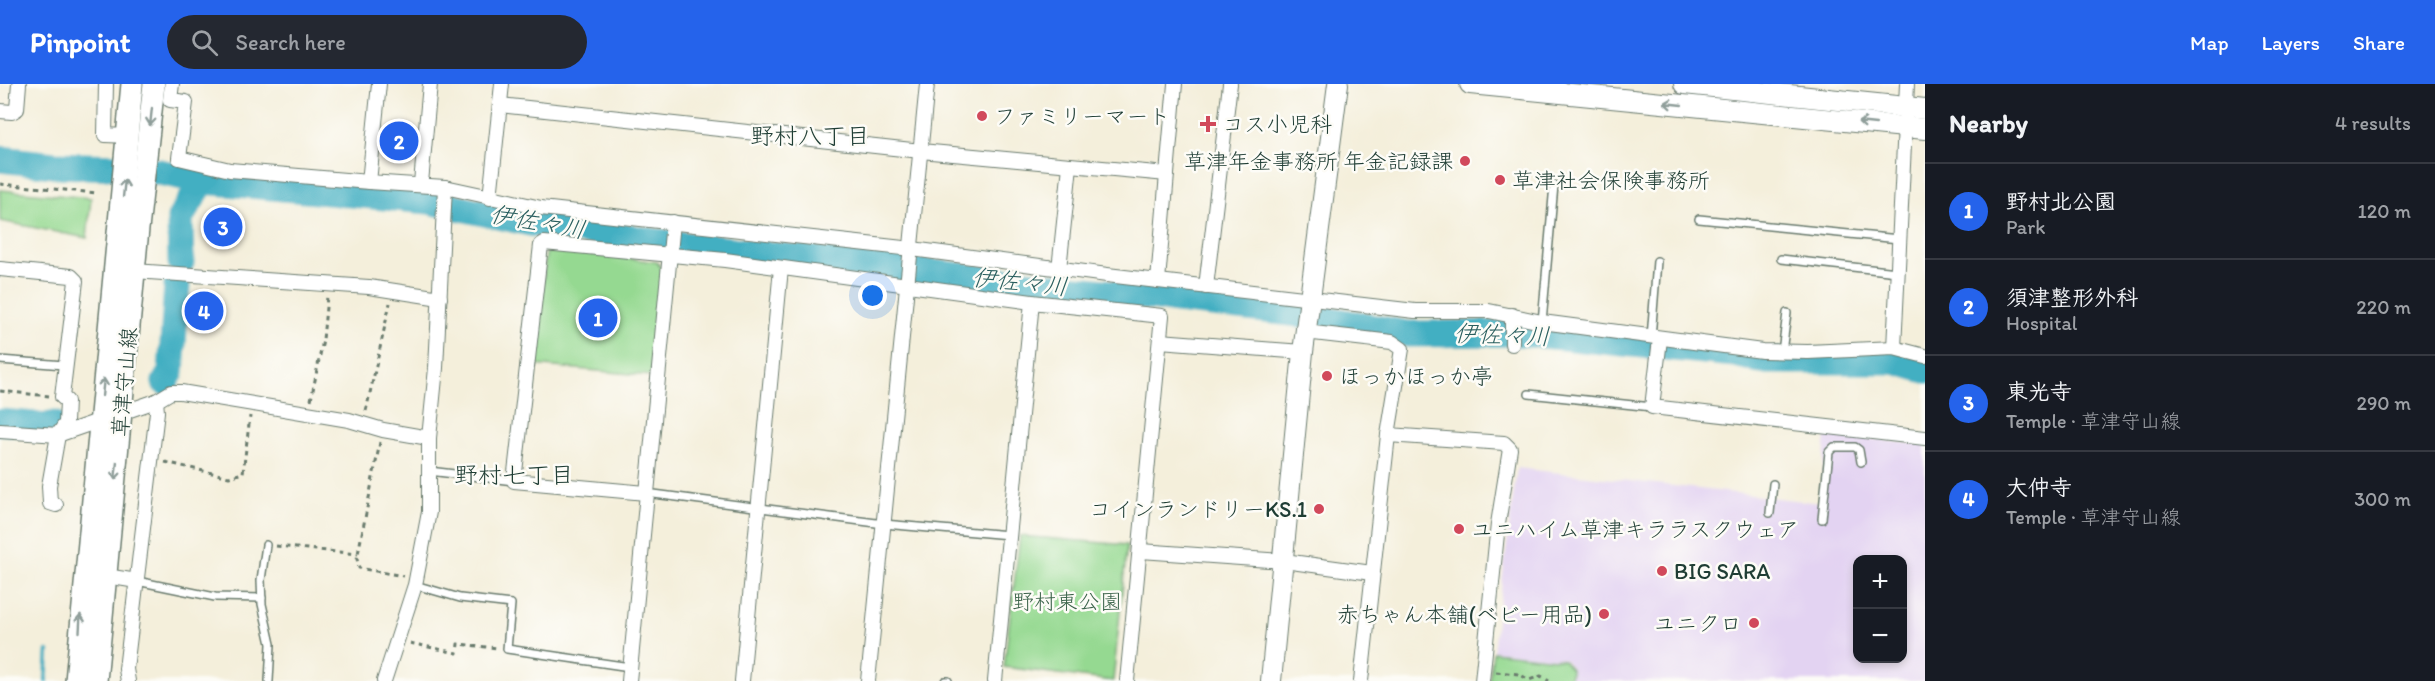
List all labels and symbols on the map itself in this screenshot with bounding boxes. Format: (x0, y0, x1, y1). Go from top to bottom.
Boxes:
one-way arrow (1663, 98, 1683, 109)
place label: ファミリーマート (994, 103, 1170, 130)
one-way arrow (145, 106, 156, 126)
marker: ファミリーマート (975, 109, 989, 123)
place label: コス小児科 (1222, 111, 1332, 138)
marker: コス小児科 (1199, 115, 1217, 133)
one-way arrow (1857, 117, 1877, 128)
pin: 2 (380, 118, 418, 164)
district label: 野村八丁目 (750, 121, 870, 150)
place label: 草津年金事務所 年金記録課 (1184, 148, 1453, 175)
marker: 草津年金事務所 年金記録課 (1458, 154, 1472, 168)
place label: 草津社会保険事務所 (1512, 167, 1710, 194)
marker: 草津社会保険事務所 (1493, 173, 1507, 187)
one-way arrow (119, 178, 130, 198)
water label: 伊佐々川 (488, 199, 588, 244)
pin: 3 (204, 204, 242, 250)
water label: 伊佐々川 (971, 262, 1069, 301)
your location (858, 281, 887, 310)
pin: 4 (184, 288, 224, 334)
pin: 1 (578, 296, 618, 340)
water label: 伊佐々川 (1454, 318, 1550, 351)
street label: 草津守山線 (106, 326, 143, 438)
place label: ほっかほっか亭 (1339, 363, 1493, 390)
marker: ほっかほっか亭 (1320, 369, 1334, 383)
one-way arrow (98, 377, 109, 397)
district label: 野村七丁目 (454, 460, 574, 489)
one-way arrow (110, 461, 121, 481)
place label: コインランドリーKS.1 (1089, 496, 1307, 523)
marker: コインランドリーKS.1 (1312, 502, 1326, 516)
place label: ユニハイム草津キララスクウェア (1471, 516, 1799, 543)
marker: ユニハイム草津キララスクウェア (1452, 522, 1466, 536)
place label: BIG SARA (1674, 558, 1770, 585)
marker: BIG SARA (1655, 564, 1669, 578)
park label: 野村東公園 (1012, 588, 1122, 615)
place label: 赤ちゃん本舗(ベビー用品) (1337, 601, 1592, 628)
marker: 赤ちゃん本舗(ベビー用品) (1597, 607, 1611, 621)
place label: ユニクロ (1654, 610, 1742, 637)
one-way arrow (75, 613, 86, 633)
marker: ユニクロ (1747, 616, 1761, 630)

